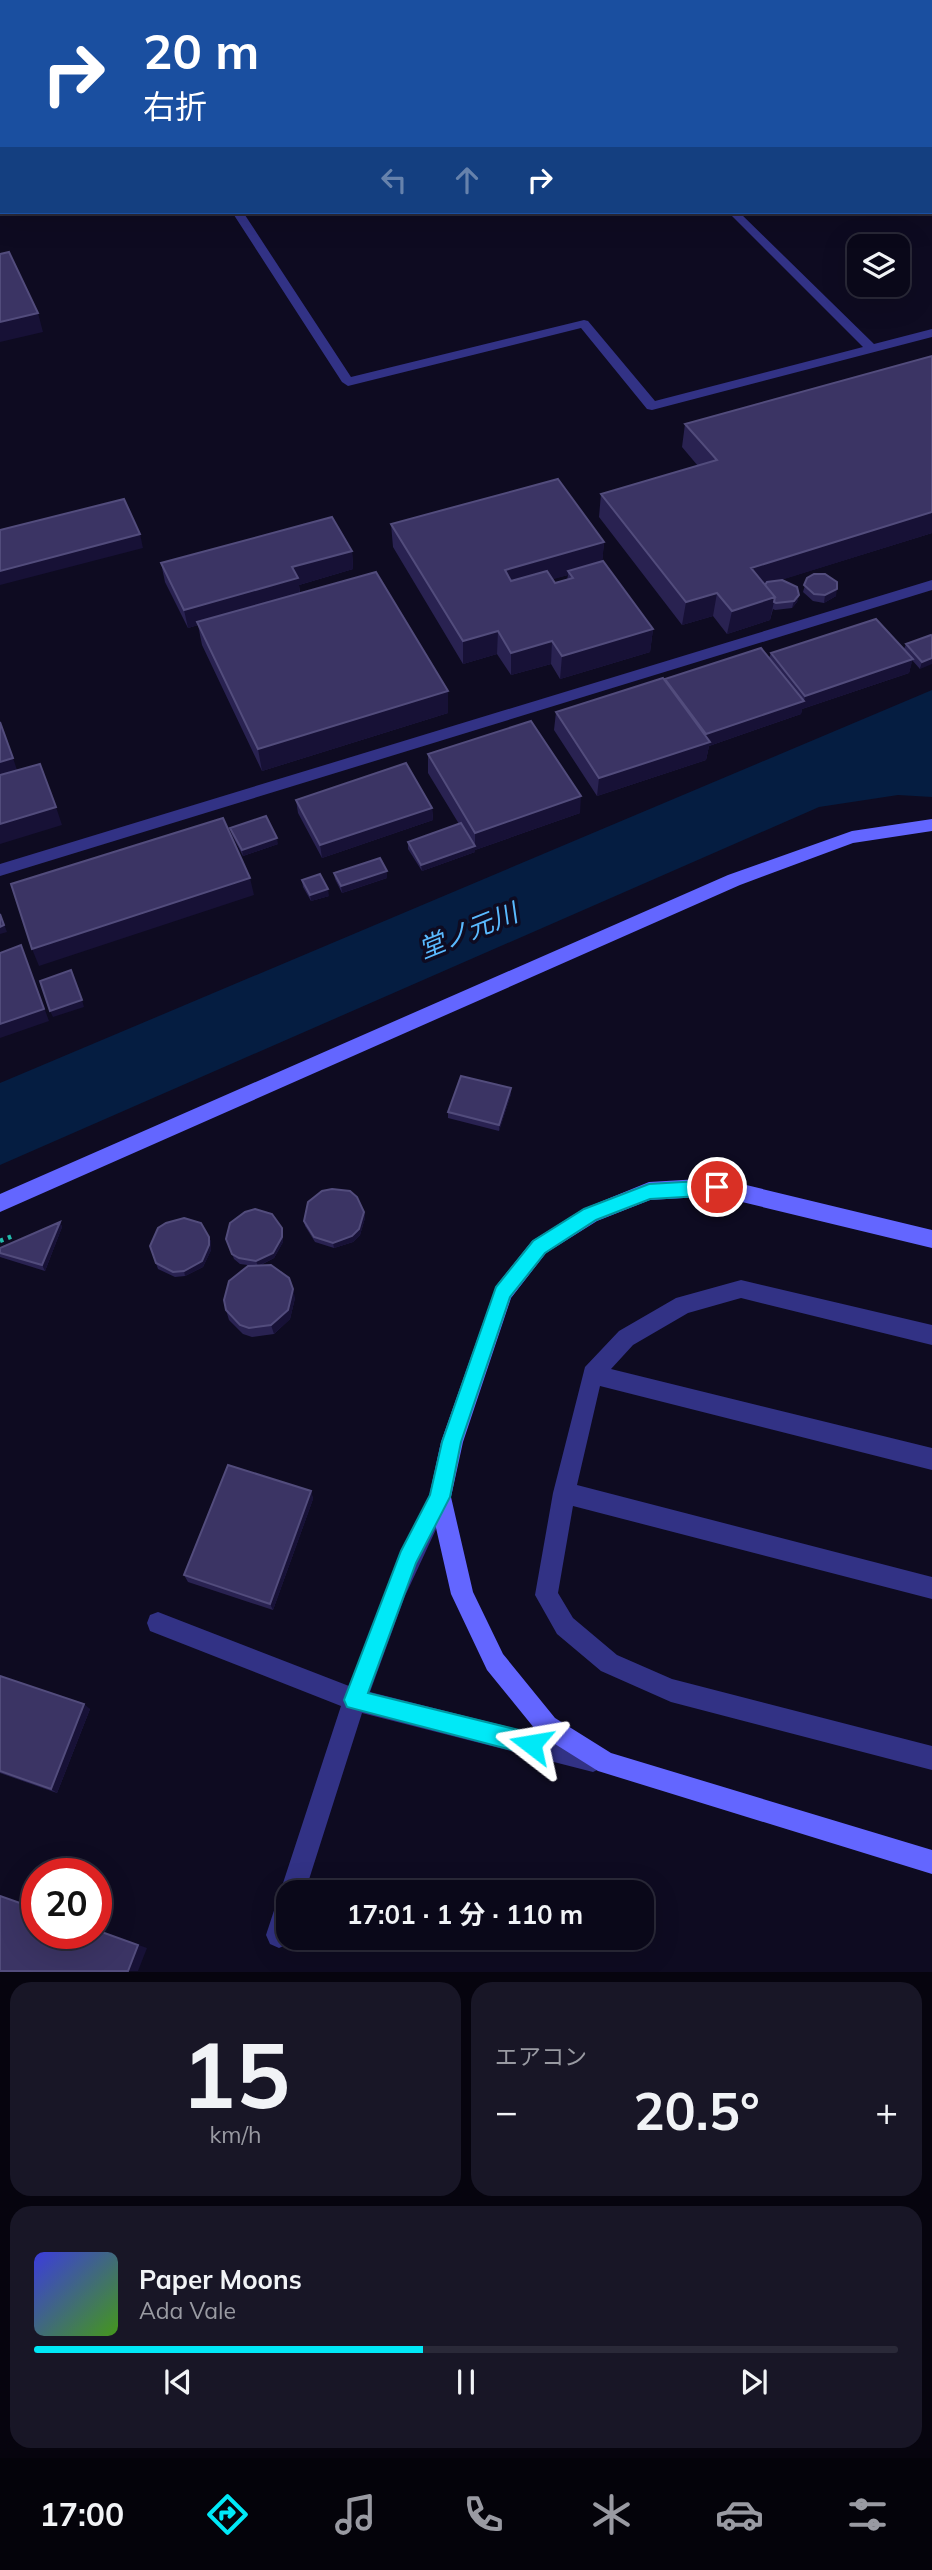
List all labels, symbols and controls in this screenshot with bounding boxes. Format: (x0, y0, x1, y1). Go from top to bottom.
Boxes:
text: 20 m (143, 20, 259, 81)
icon: right (28, 28, 119, 119)
text: 右折 (143, 86, 207, 126)
icon: left (375, 161, 413, 199)
icon: ahead (448, 161, 486, 199)
icon: right (521, 161, 559, 199)
map controls (847, 234, 910, 297)
button: layers (847, 234, 910, 297)
water label: 堂ノ元川 (413, 895, 525, 965)
pin (687, 1157, 747, 1217)
icon: arrive (698, 1168, 736, 1206)
position arrow (494, 1707, 568, 1781)
speed limit sign: 20 (21, 1858, 112, 1949)
text: 17:01 · 1 分 · 110 m (347, 1898, 583, 1931)
text: 15 (181, 2017, 290, 2131)
text: エアコン (495, 2042, 587, 2071)
text: 20.5° (633, 2078, 760, 2143)
text: − (495, 2087, 518, 2135)
text: + (875, 2087, 898, 2135)
text: km/h (209, 2120, 262, 2149)
text: Paper Moons (139, 2263, 302, 2296)
text: Ada Vale (139, 2296, 236, 2325)
icon: previous (159, 2363, 197, 2401)
icon: pause (447, 2363, 485, 2401)
icon: next (735, 2363, 773, 2401)
icon: directions (203, 2490, 252, 2539)
icon: music (331, 2490, 380, 2539)
icon: phone (459, 2490, 508, 2539)
icon: climate (587, 2490, 636, 2539)
icon: car (715, 2490, 764, 2539)
icon: filters (843, 2490, 892, 2539)
text: 17:00 (40, 2494, 124, 2534)

